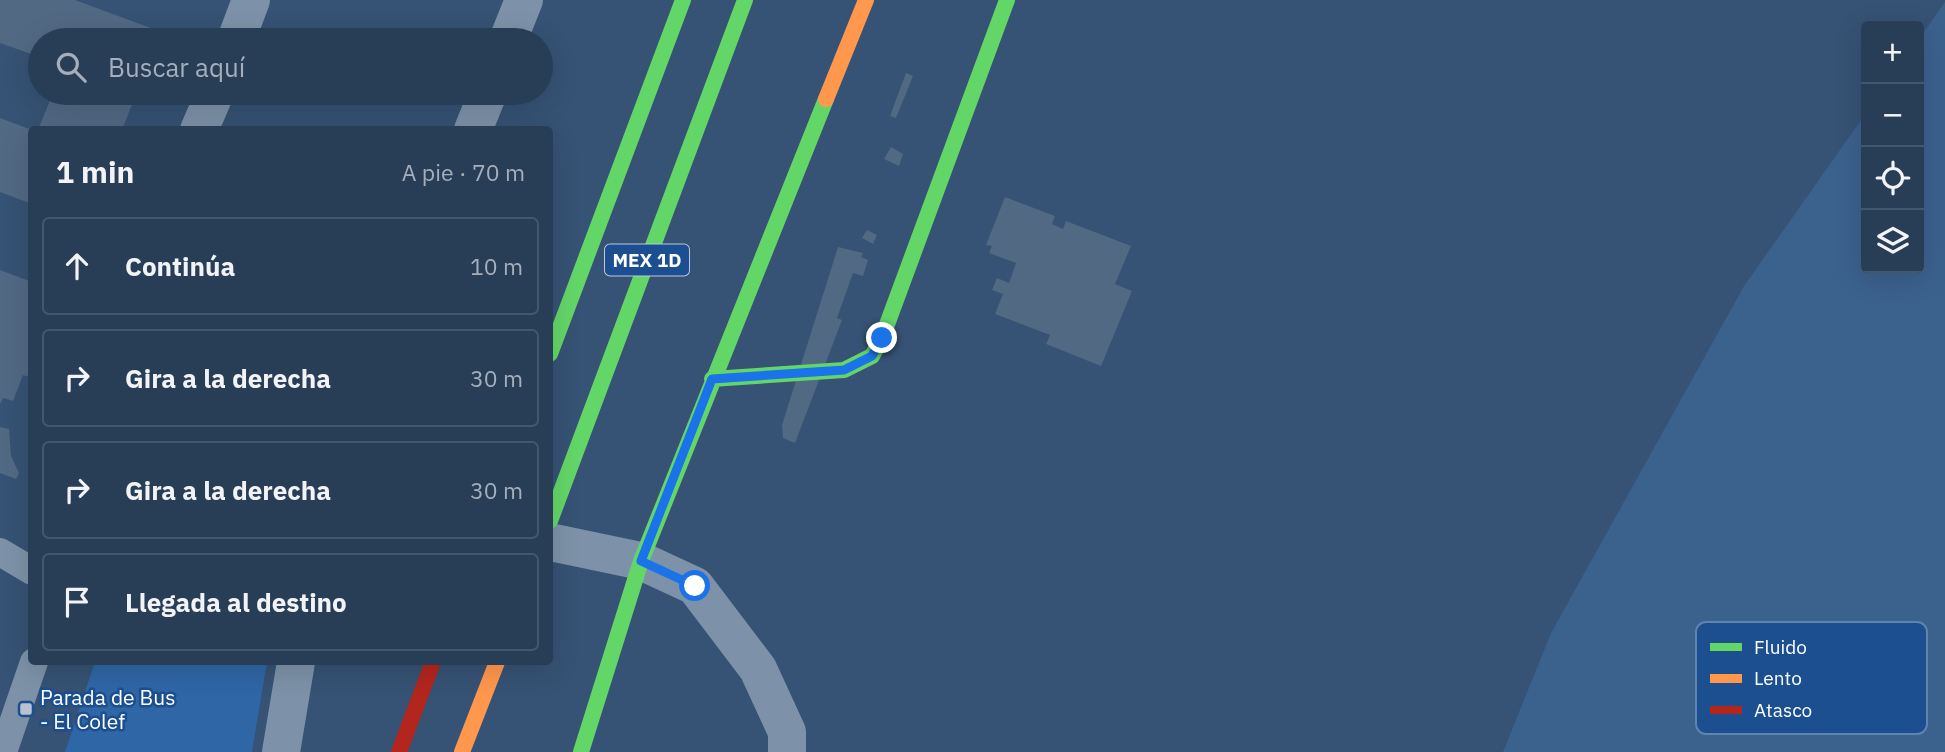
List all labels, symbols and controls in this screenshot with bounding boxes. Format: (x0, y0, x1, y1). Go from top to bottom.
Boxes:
map controls (1861, 21, 1924, 273)
button: + (1861, 21, 1924, 84)
search box (28, 28, 553, 105)
icon: search (52, 48, 90, 86)
text: Buscar aquí (108, 50, 245, 84)
button: − (1861, 84, 1924, 147)
button: locate (1861, 147, 1924, 210)
text: 1 min (56, 152, 134, 191)
text: A pie · 70 m (402, 157, 525, 187)
button: layers (1861, 210, 1924, 273)
road number: MEX 1D (605, 244, 689, 276)
icon: ahead (58, 247, 96, 285)
text: Continúa (125, 249, 235, 283)
text: 10 m (470, 251, 523, 281)
route end (866, 322, 897, 353)
icon: right (58, 359, 96, 397)
text: Gira a la derecha (125, 361, 331, 395)
text: 30 m (470, 363, 523, 393)
icon: right (58, 471, 96, 509)
text: Gira a la derecha (125, 473, 331, 507)
text: 30 m (470, 475, 523, 505)
route start (679, 570, 710, 601)
icon: arrive (58, 583, 96, 621)
text: Llegada al destino (125, 585, 347, 619)
legend (1696, 622, 1927, 734)
text: Fluido (1754, 635, 1807, 659)
text: Lento (1754, 666, 1802, 690)
place label: Parada de Bus - El Colef (40, 683, 175, 735)
text: Atasco (1754, 698, 1812, 722)
marker: Parada de Bus - El Colef (18, 701, 34, 717)

